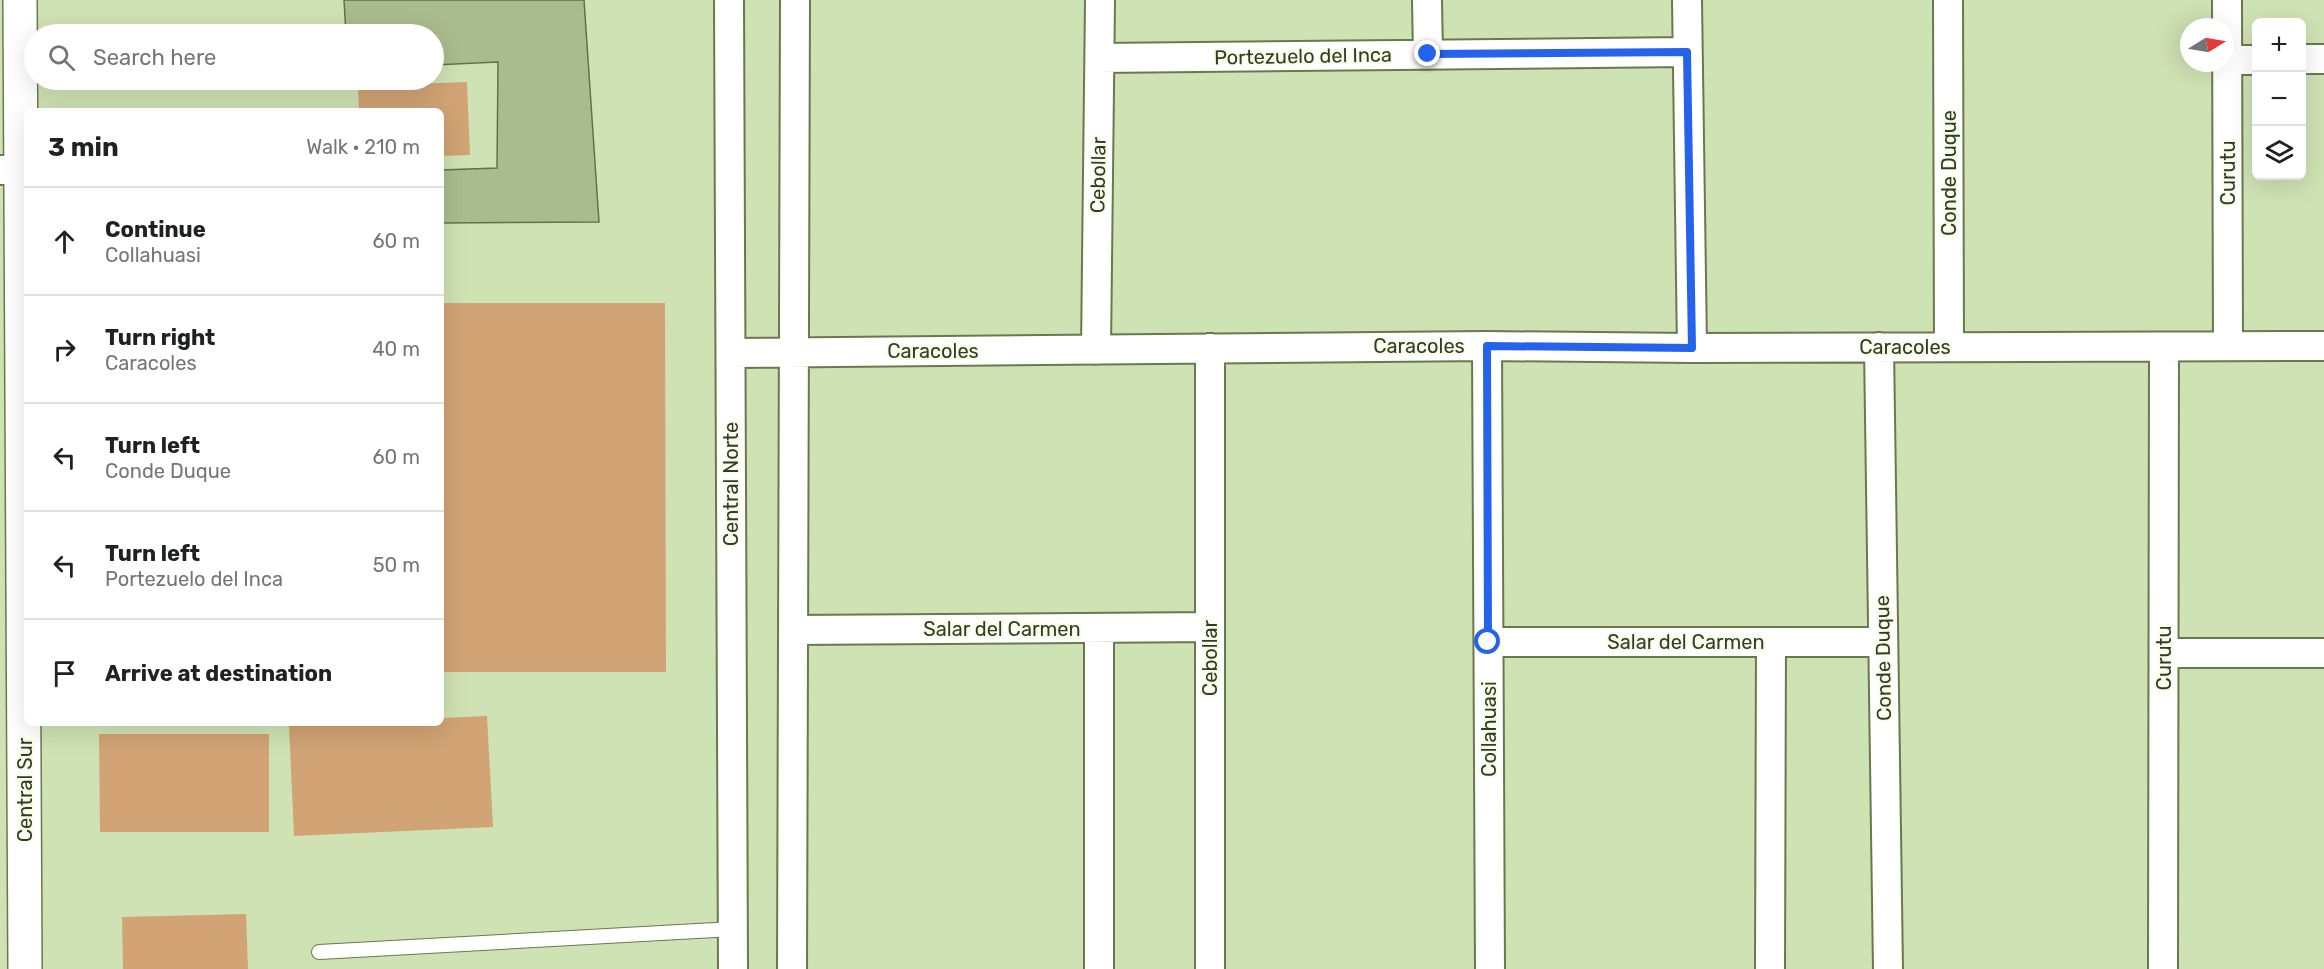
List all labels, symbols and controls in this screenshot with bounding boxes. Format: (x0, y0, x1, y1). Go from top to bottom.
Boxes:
north arrow (2180, 18, 2234, 72)
map controls (2252, 18, 2306, 180)
button: + (2252, 18, 2306, 72)
search box (24, 24, 444, 90)
route end (1414, 40, 1440, 66)
icon: search (45, 41, 78, 74)
street label: Portezuelo del Inca (1214, 42, 1392, 70)
text: Search here (93, 44, 216, 71)
button: − (2252, 72, 2306, 126)
street label: Conde Duque (1937, 110, 1961, 236)
button: layers (2252, 126, 2306, 180)
text: 3 min (48, 132, 119, 163)
text: Walk · 210 m (306, 135, 420, 159)
street label: Cebollar (1085, 136, 1111, 213)
street label: Curutu (2216, 141, 2240, 205)
text: Continue (105, 216, 206, 243)
icon: ahead (48, 225, 81, 258)
text: 60 m (373, 229, 420, 253)
text: Collahuasi (105, 243, 201, 267)
text: Turn right (105, 324, 215, 351)
icon: right (48, 333, 81, 366)
street label: Caracoles (1373, 334, 1465, 358)
street label: Caracoles (1859, 335, 1951, 359)
text: 40 m (372, 337, 420, 361)
street label: Caracoles (887, 339, 979, 363)
text: Caracoles (105, 351, 197, 375)
street label: Central Norte (719, 422, 743, 546)
text: Turn left (105, 432, 200, 459)
icon: left (48, 441, 81, 474)
text: 60 m (373, 445, 420, 469)
text: Conde Duque (105, 459, 231, 483)
text: Turn left (105, 540, 200, 567)
icon: left (48, 549, 81, 582)
text: 50 m (373, 553, 420, 577)
text: Portezuelo del Inca (105, 567, 283, 591)
street label: Conde Duque (1870, 595, 1896, 721)
street label: Salar del Carmen (923, 617, 1081, 641)
street label: Cebollar (1198, 619, 1222, 696)
street label: Curutu (2152, 626, 2176, 690)
route start (1474, 628, 1500, 654)
street label: Salar del Carmen (1607, 630, 1765, 654)
icon: arrive (48, 657, 81, 690)
text: Arrive at destination (105, 660, 332, 687)
street label: Collahuasi (1477, 681, 1501, 777)
street label: Central Sur (13, 737, 37, 842)

